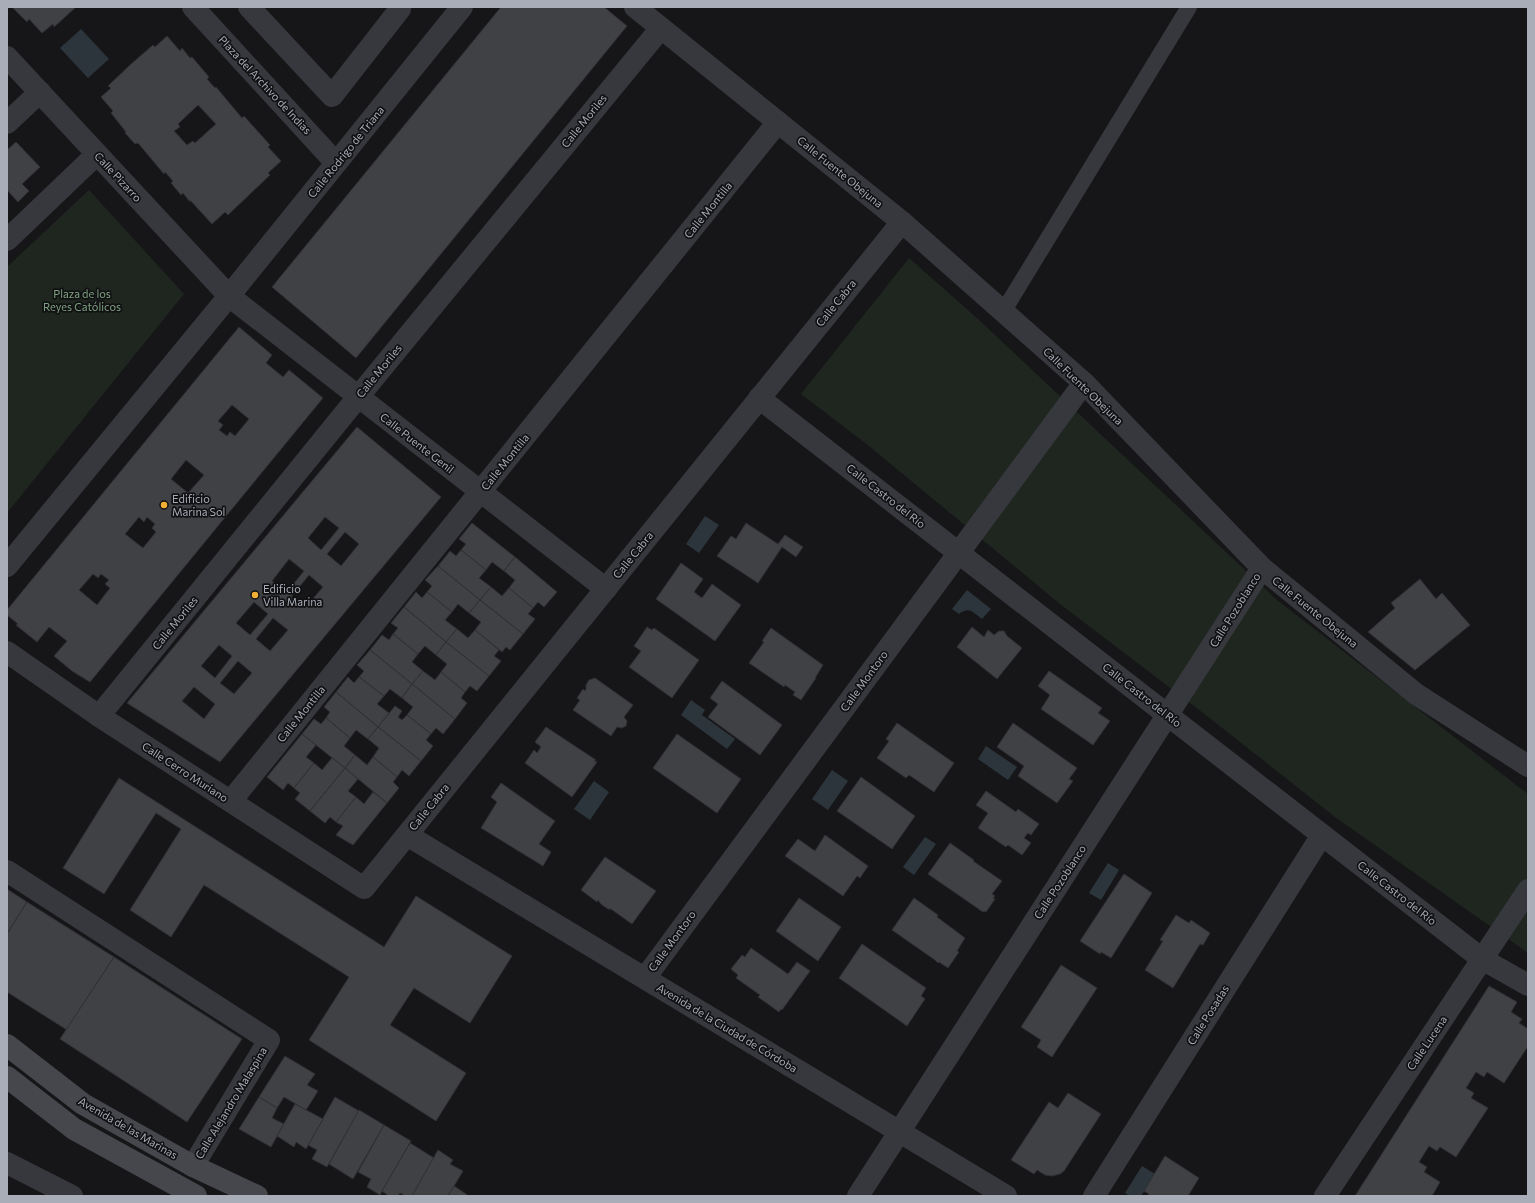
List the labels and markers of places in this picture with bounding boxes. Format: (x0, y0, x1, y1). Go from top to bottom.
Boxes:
place label: Edificio Marina Sol (172, 492, 225, 518)
marker: Edificio Marina Sol (159, 500, 169, 510)
place label: Edificio Villa Marina (263, 582, 322, 608)
marker: Edificio Villa Marina (250, 590, 260, 600)

